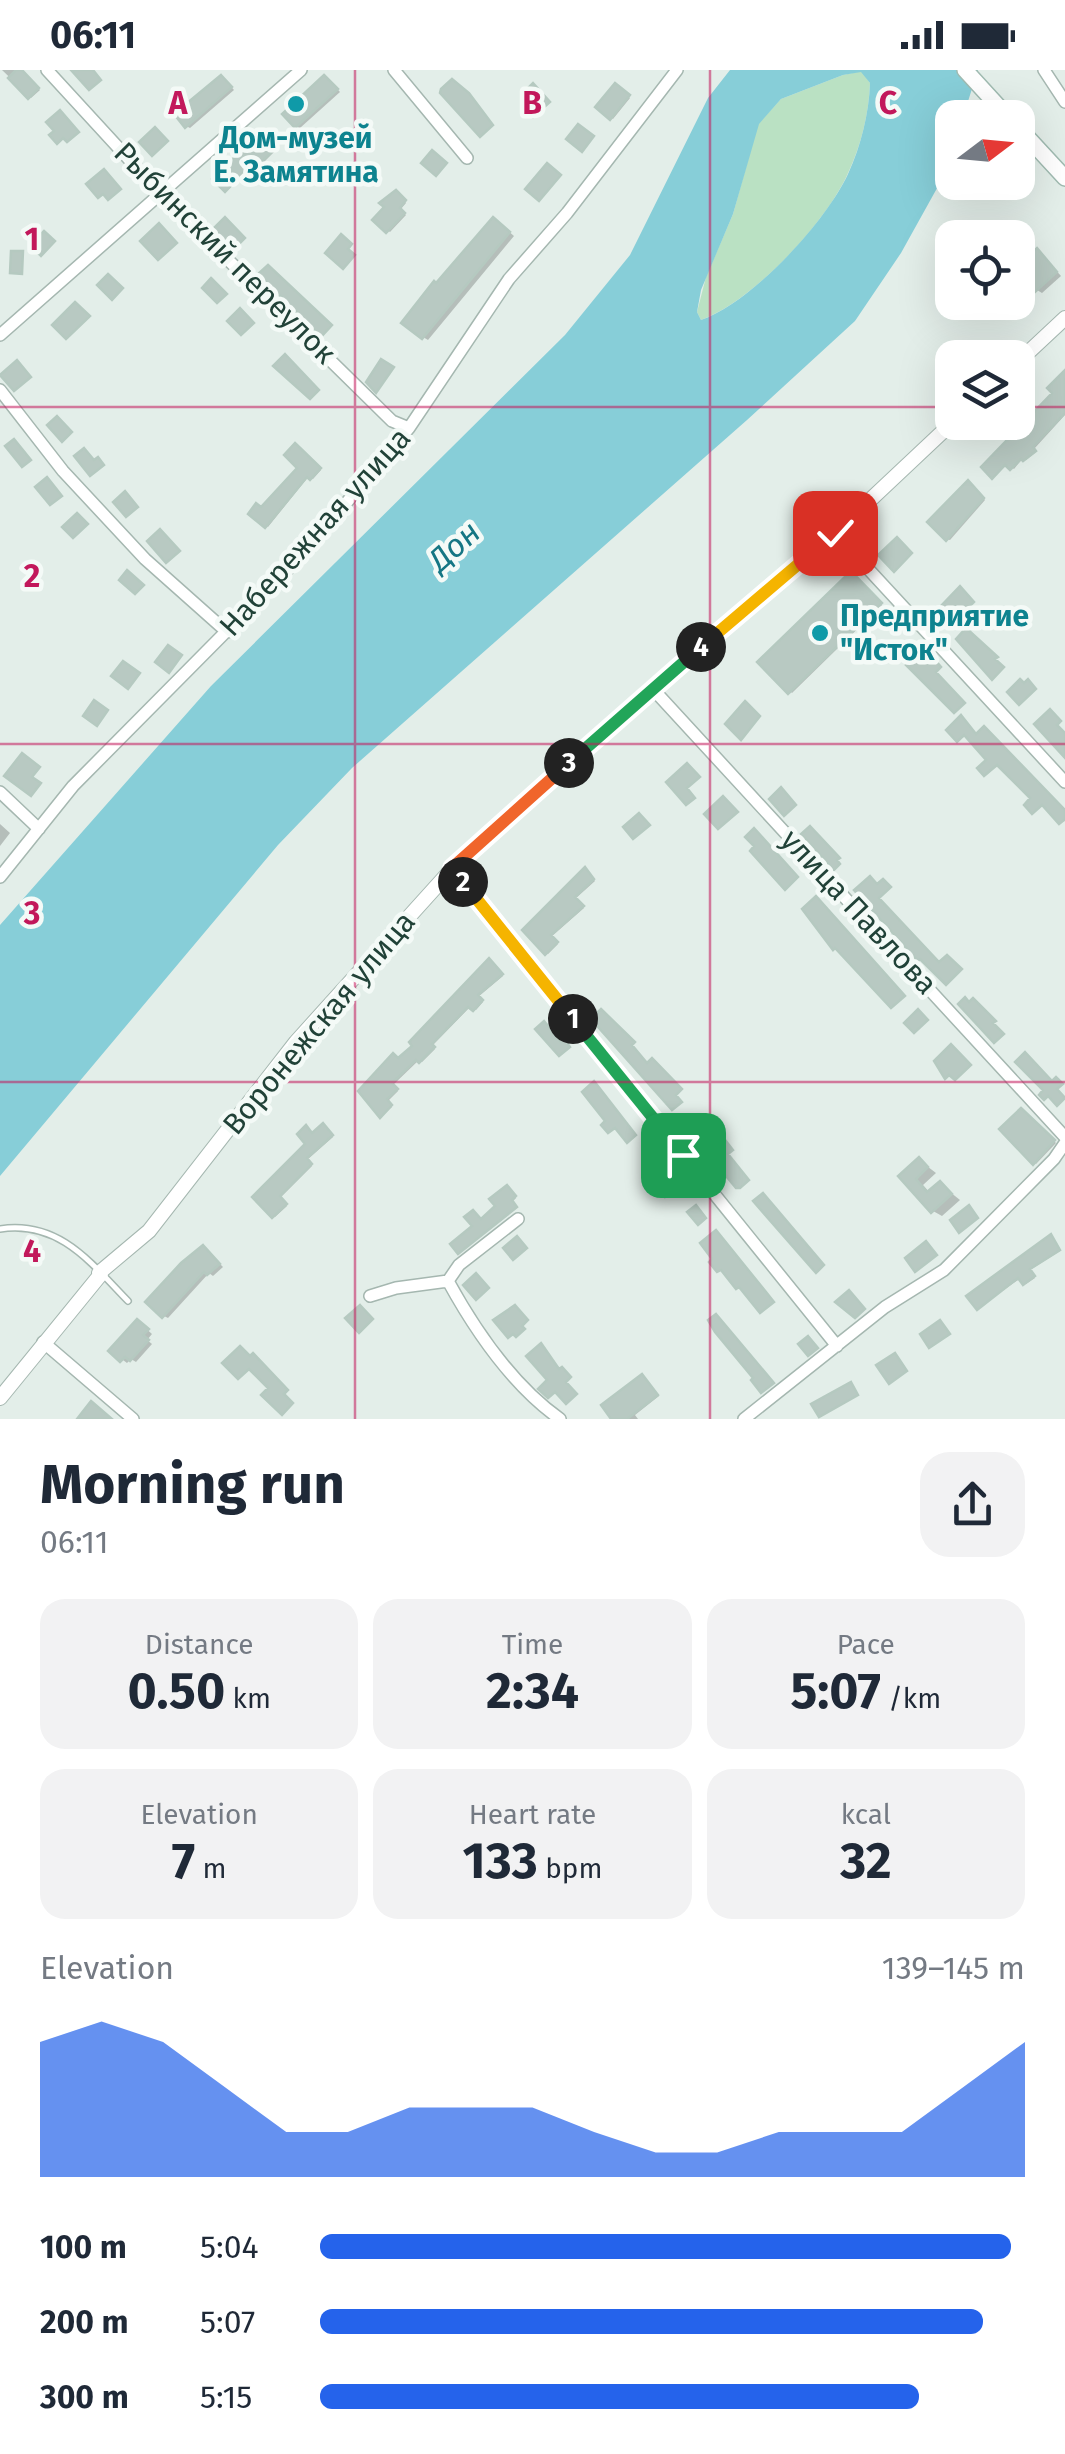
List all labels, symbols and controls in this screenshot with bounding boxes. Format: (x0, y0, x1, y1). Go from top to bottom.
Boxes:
text: 06:11 (50, 12, 136, 58)
text: A (168, 84, 189, 122)
text: B (522, 84, 542, 122)
text: C (879, 84, 898, 122)
marker: Дом-музей Е. Замятина (285, 93, 307, 115)
north arrow (935, 100, 1035, 200)
map controls (935, 100, 1035, 440)
place label: Дом-музей Е. Замятина (213, 120, 379, 190)
street label: Рыбинский переулок (107, 135, 344, 372)
text: 1 (25, 220, 39, 258)
button: locate (935, 220, 1035, 320)
button: layers (935, 340, 1035, 440)
street label: Набережная улица (212, 420, 418, 644)
pin (793, 491, 878, 576)
icon: check (808, 506, 863, 561)
water label: Дон (418, 513, 488, 581)
text: 2 (24, 557, 40, 595)
place label: Предприятие "Исток" (840, 598, 1029, 668)
pin: 4 (676, 622, 726, 672)
marker: Предприятие "Исток" (809, 622, 831, 644)
text: 4 (693, 630, 709, 663)
pin: 3 (544, 738, 594, 788)
text: 3 (562, 746, 576, 779)
street label: улица Павлова (773, 822, 945, 1002)
pin: 2 (438, 857, 488, 907)
text: 2 (456, 865, 470, 898)
text: 3 (23, 894, 40, 932)
street label: Воронежская улица (215, 904, 423, 1142)
pin: 1 (548, 994, 598, 1044)
text: 1 (567, 1002, 580, 1035)
pin (641, 1113, 726, 1198)
icon: arrive (656, 1128, 711, 1183)
text: 4 (23, 1232, 41, 1270)
text: Morning run (40, 1452, 345, 1518)
button: share (920, 1452, 1025, 1557)
text: 06:11 (40, 1523, 109, 1561)
text: Distance (145, 1628, 253, 1661)
text: Time (502, 1628, 563, 1661)
text: Pace (837, 1628, 895, 1661)
text: 0.50 (127, 1661, 225, 1721)
text: 2:34 (486, 1661, 579, 1721)
text: 5:07 (790, 1661, 881, 1721)
text: km (225, 1682, 271, 1715)
text: /km (881, 1682, 941, 1715)
text: Elevation (141, 1798, 258, 1831)
text: Heart rate (469, 1798, 596, 1831)
text: kcal (841, 1798, 891, 1831)
text: 7 (172, 1831, 195, 1891)
text: 133 (463, 1831, 538, 1891)
text: 32 (840, 1831, 892, 1891)
text: m (195, 1852, 227, 1885)
text: bpm (538, 1852, 602, 1885)
text: Elevation (40, 1949, 174, 1987)
text: 139–145 m (882, 1949, 1025, 1987)
text: 100 m (40, 2228, 127, 2266)
text: 5:04 (200, 2228, 259, 2266)
text: 200 m (40, 2303, 129, 2341)
text: 5:07 (200, 2303, 255, 2341)
text: 300 m (40, 2378, 129, 2416)
text: 5:15 (200, 2378, 252, 2416)

